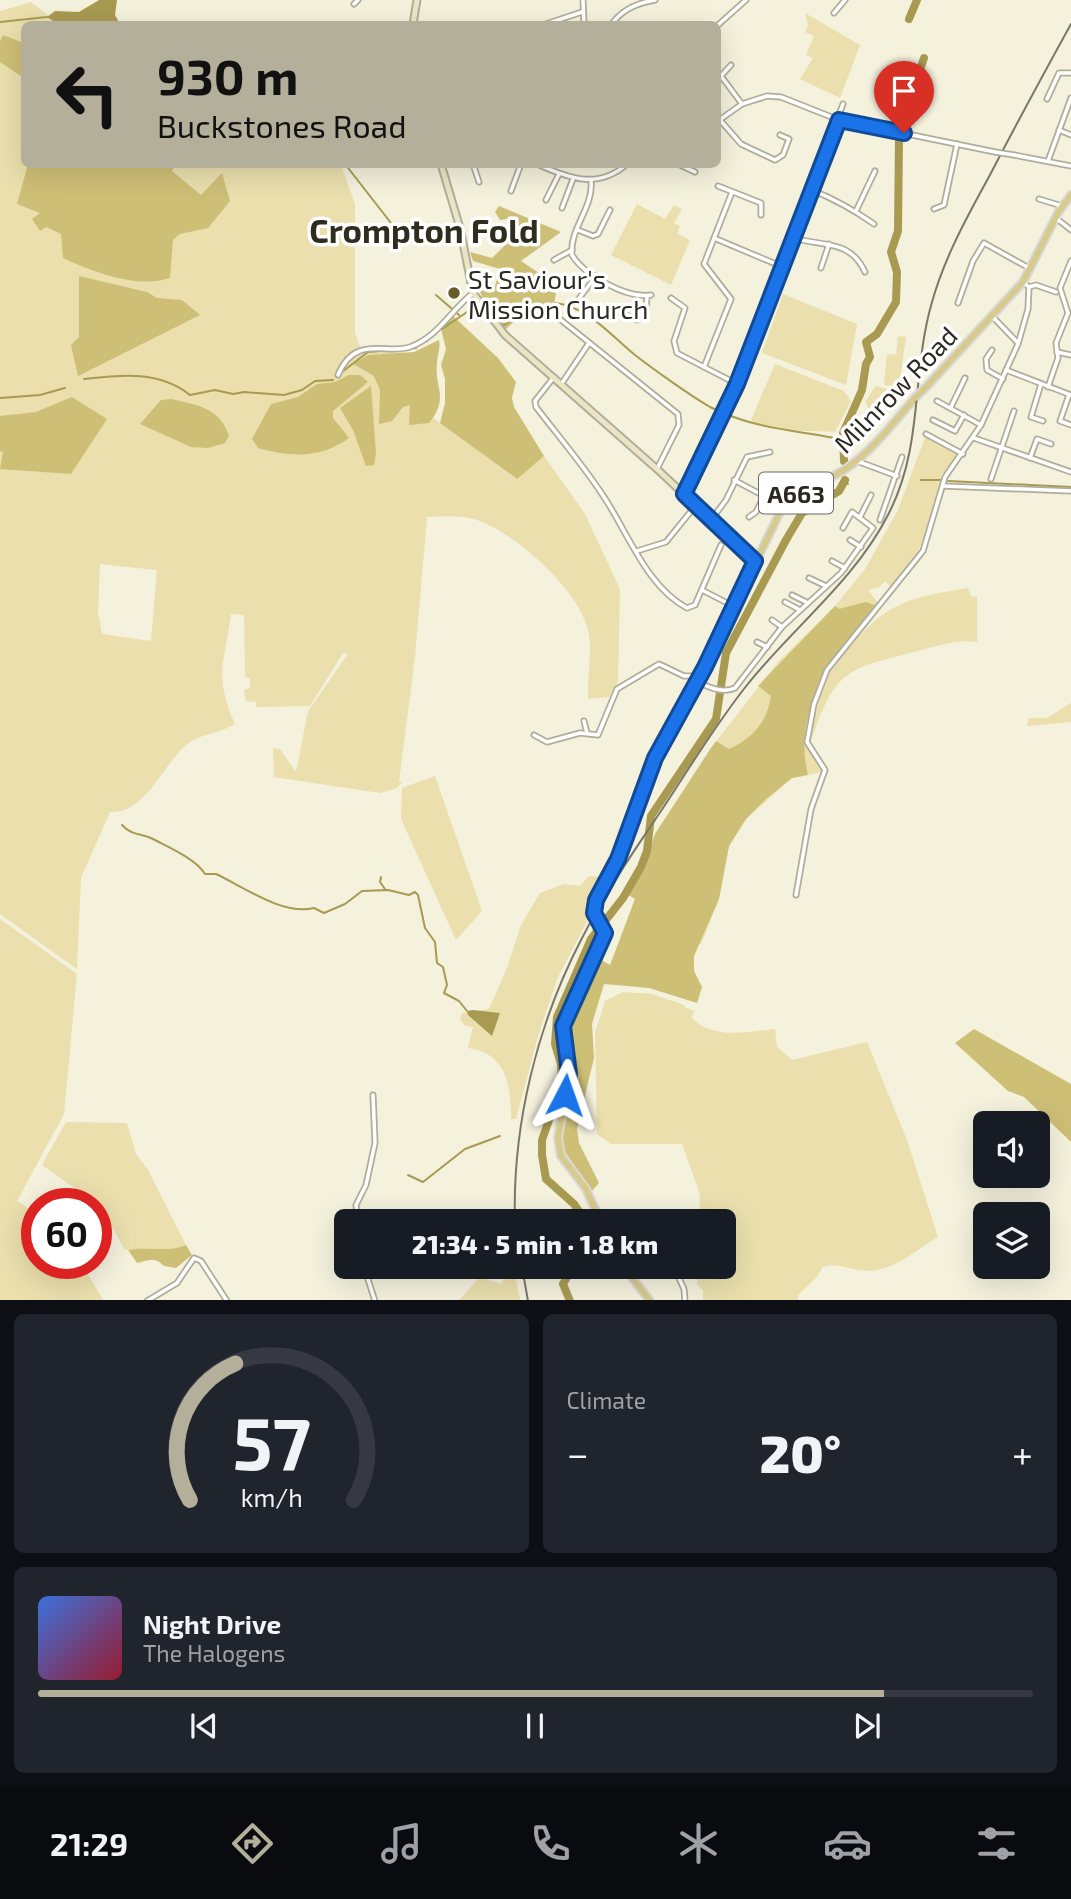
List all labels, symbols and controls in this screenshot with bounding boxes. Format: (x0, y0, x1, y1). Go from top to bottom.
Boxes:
text: 930 m (157, 46, 298, 105)
icon: left (42, 49, 133, 140)
pin (874, 61, 934, 133)
icon: arrive (885, 72, 923, 110)
text: Buckstones Road (157, 106, 407, 144)
district label: Crompton Fold (309, 210, 539, 250)
place label: St Saviour's Mission Church (468, 263, 648, 324)
marker: St Saviour's Mission Church (446, 285, 462, 301)
street label: Milnrow Road (827, 319, 963, 459)
road number: A663 (759, 472, 833, 514)
position arrow (528, 1058, 602, 1132)
map controls (973, 1111, 1050, 1279)
button: sound (973, 1111, 1050, 1188)
speed limit sign: 60 (21, 1188, 112, 1279)
button: layers (973, 1202, 1050, 1279)
text: 21:34 · 5 min · 1.8 km (412, 1228, 658, 1259)
text: Climate (567, 1386, 646, 1414)
text: 57 (232, 1397, 311, 1485)
text: 20° (760, 1421, 841, 1483)
text: − (567, 1430, 589, 1476)
text: + (1012, 1430, 1033, 1476)
text: km/h (240, 1481, 302, 1511)
text: Night Drive (143, 1608, 281, 1639)
text: The Halogens (143, 1639, 285, 1667)
icon: previous (185, 1707, 223, 1745)
icon: pause (516, 1707, 554, 1745)
icon: next (848, 1707, 886, 1745)
icon: directions (228, 1819, 277, 1868)
icon: music (377, 1819, 426, 1868)
icon: phone (526, 1819, 575, 1868)
icon: climate (674, 1819, 723, 1868)
icon: car (823, 1819, 872, 1868)
icon: filters (972, 1819, 1021, 1868)
text: 21:29 (50, 1824, 128, 1862)

